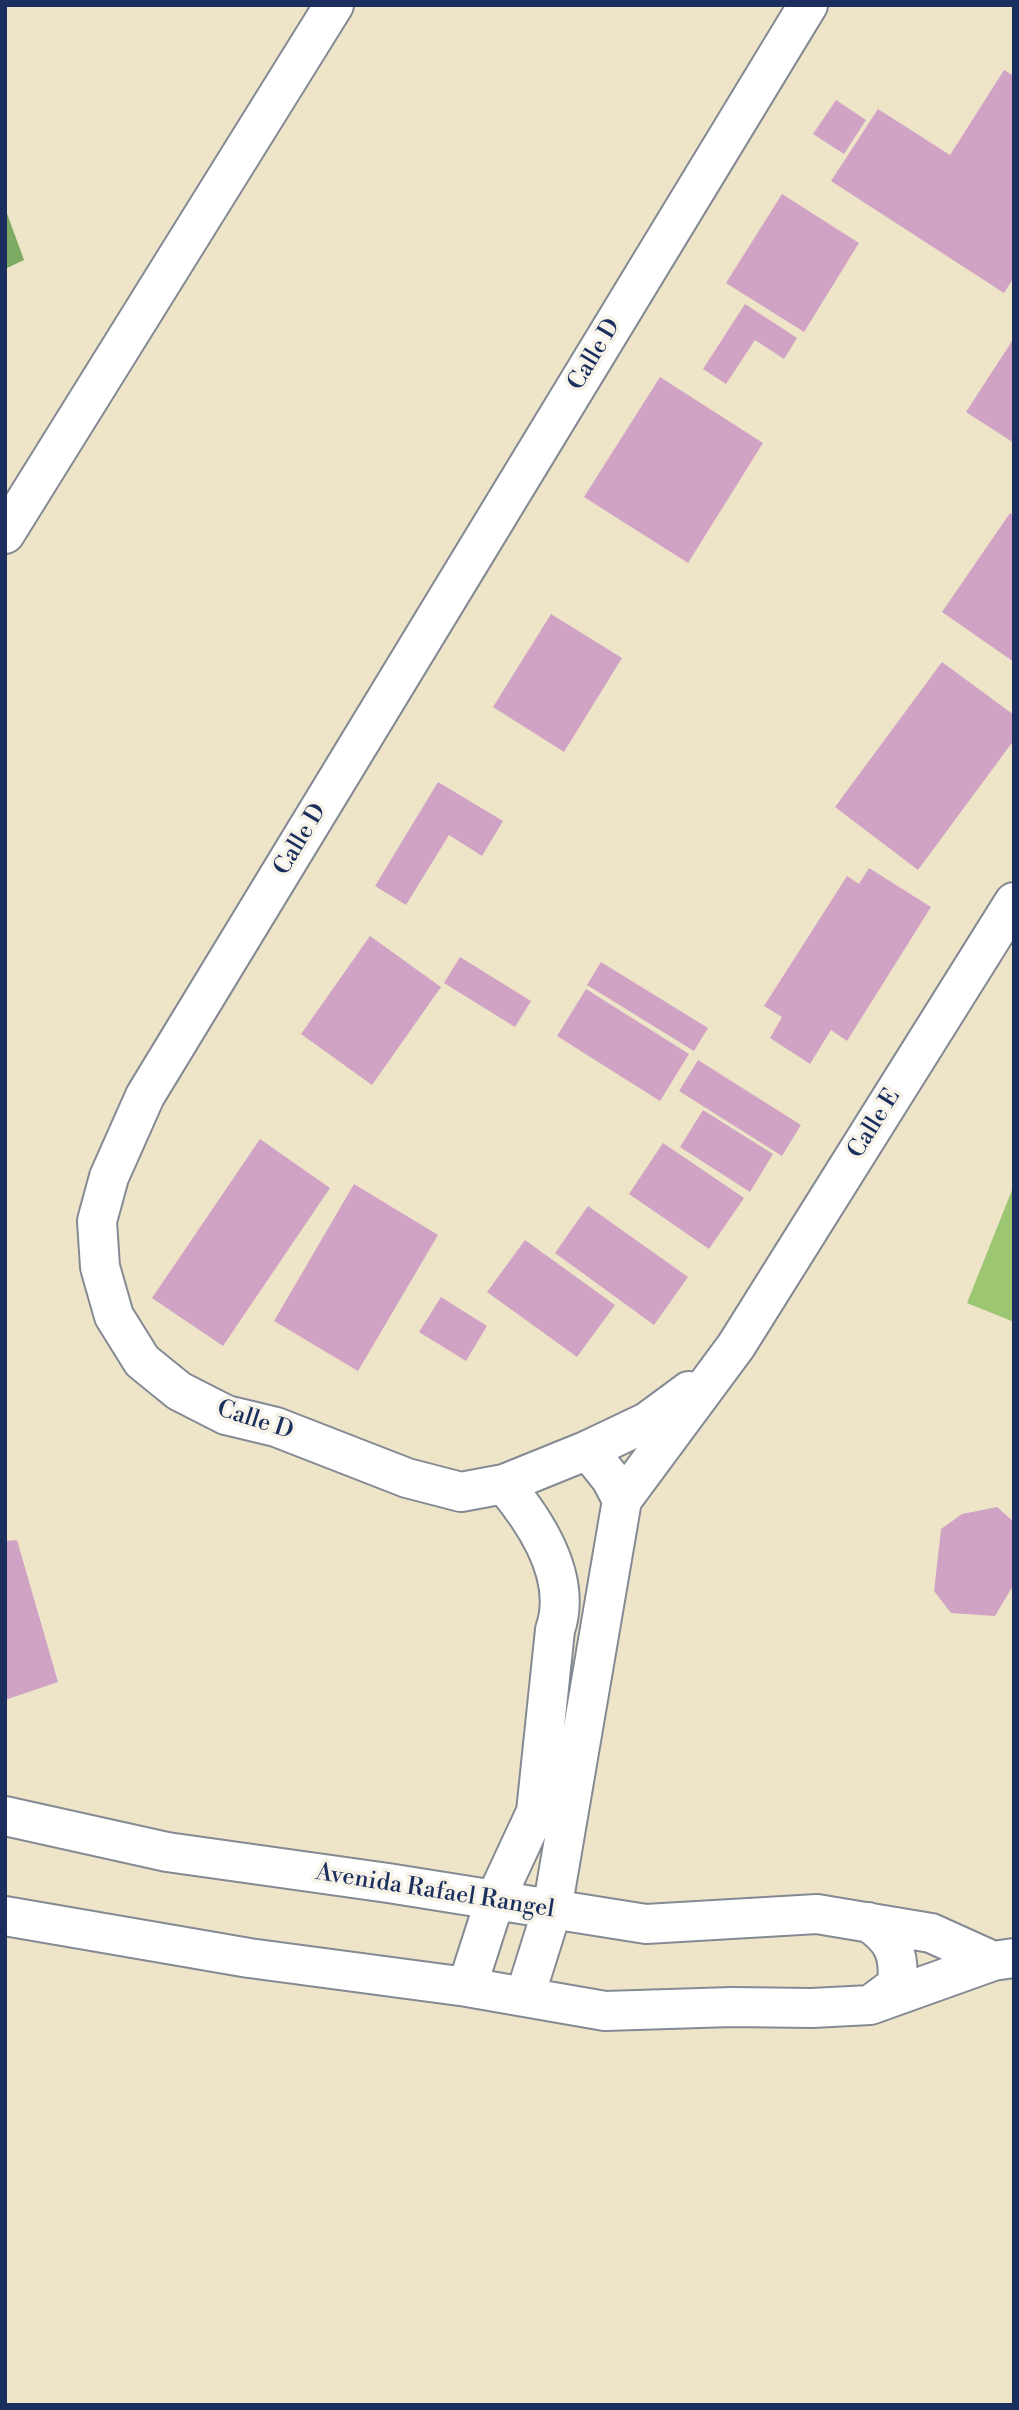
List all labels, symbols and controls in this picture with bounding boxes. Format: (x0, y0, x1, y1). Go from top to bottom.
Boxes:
street label: Calle D (562, 314, 628, 396)
street label: Calle D (268, 799, 334, 881)
street label: Calle E (843, 1084, 907, 1164)
street label: Calle D (213, 1395, 297, 1447)
street label: Avenida Rafael Rangel (314, 1859, 556, 1925)

